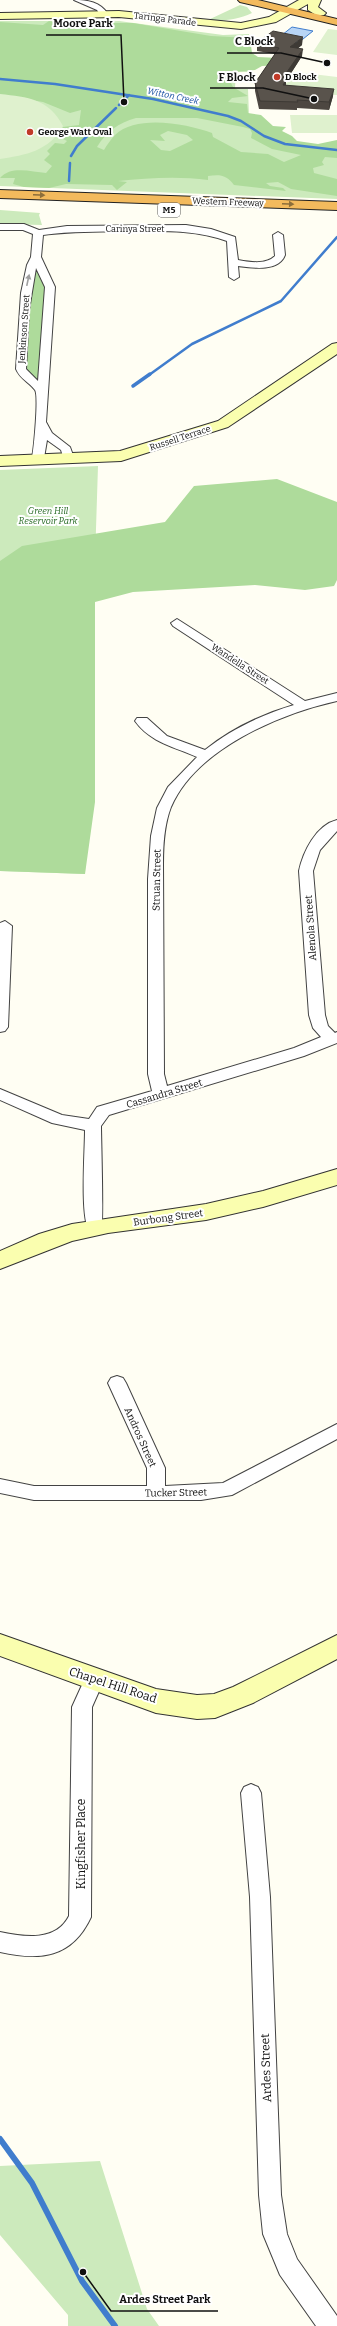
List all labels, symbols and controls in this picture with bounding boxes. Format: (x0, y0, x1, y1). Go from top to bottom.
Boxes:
street label: Taringa Parade (133, 10, 197, 28)
callout: Moore Park (46, 12, 121, 35)
text: Moore Park (53, 17, 113, 30)
callout: C Block (227, 30, 281, 53)
text: C Block (235, 35, 273, 48)
callout: F Block (210, 65, 263, 88)
text: F Block (218, 71, 256, 84)
marker: D Block (272, 72, 282, 82)
place label: D Block (285, 72, 317, 82)
water label: Witton Creek (146, 86, 200, 106)
marker: George Watt Oval (25, 127, 35, 137)
place label: George Watt Oval (38, 127, 112, 137)
one-way arrow (33, 192, 46, 198)
street label: Western Freeway (192, 196, 264, 208)
one-way arrow (282, 201, 294, 208)
road number: M5 (158, 203, 180, 217)
street label: Carinya Street (105, 224, 165, 234)
one-way arrow (26, 274, 32, 286)
street label: Jenkinson Street (17, 293, 31, 365)
street label: Russell Terrace (148, 423, 212, 453)
park label: Green Hill Reservoir Park (19, 506, 78, 526)
street label: Wandella Street (209, 642, 271, 687)
street label: Struan Street (150, 848, 164, 911)
street label: Alenola Street (303, 894, 319, 961)
street label: Cassandra Street (125, 1077, 204, 1111)
street label: Burbong Street (132, 1207, 204, 1229)
street label: Andros Street (122, 1406, 159, 1469)
street label: Tucker Street (145, 1486, 208, 1500)
street label: Chapel Hill Road (67, 1664, 159, 1706)
street label: Kingfisher Place (74, 1799, 88, 1889)
street label: Ardes Street (258, 2033, 274, 2103)
callout: Ardes Street Park (111, 2288, 218, 2311)
text: Ardes Street Park (119, 2293, 211, 2306)

